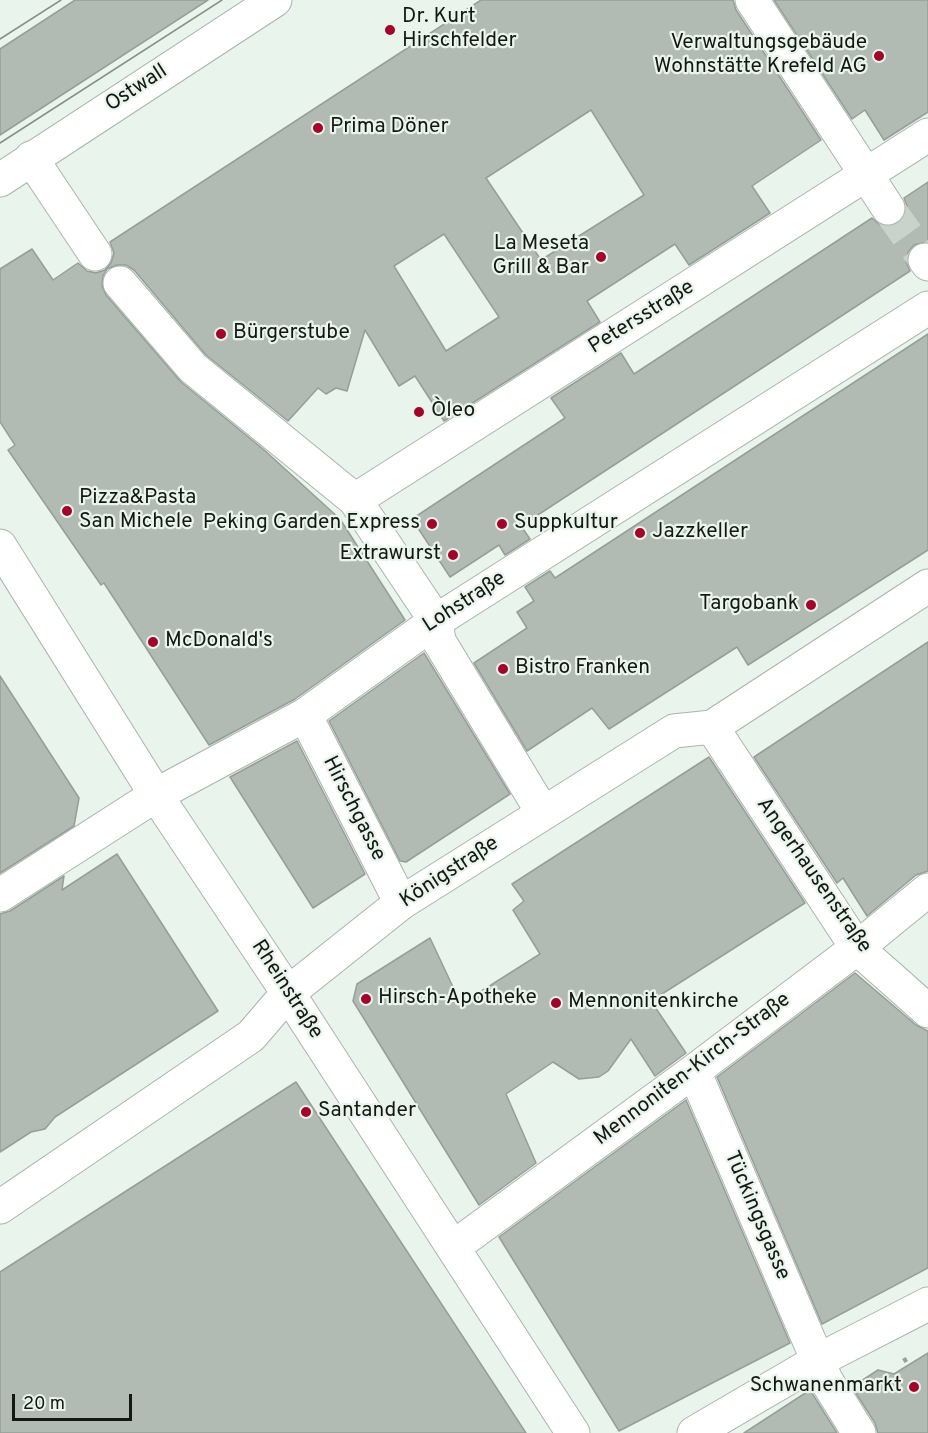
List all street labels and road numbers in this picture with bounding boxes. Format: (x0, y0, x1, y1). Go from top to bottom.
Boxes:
street label: Ostwall (101, 60, 173, 118)
street label: Petersstraße (585, 276, 699, 360)
street label: Lohstraße (419, 567, 511, 639)
street label: Hirschgasse (316, 752, 390, 866)
street label: Angerhausenstraße (750, 793, 876, 959)
street label: Königstraße (396, 832, 504, 914)
street label: Rheinstraße (245, 936, 327, 1044)
street label: Mennoniten-Kirch-Straße (590, 988, 796, 1152)
street label: Tückingsgasse (718, 1148, 794, 1284)

